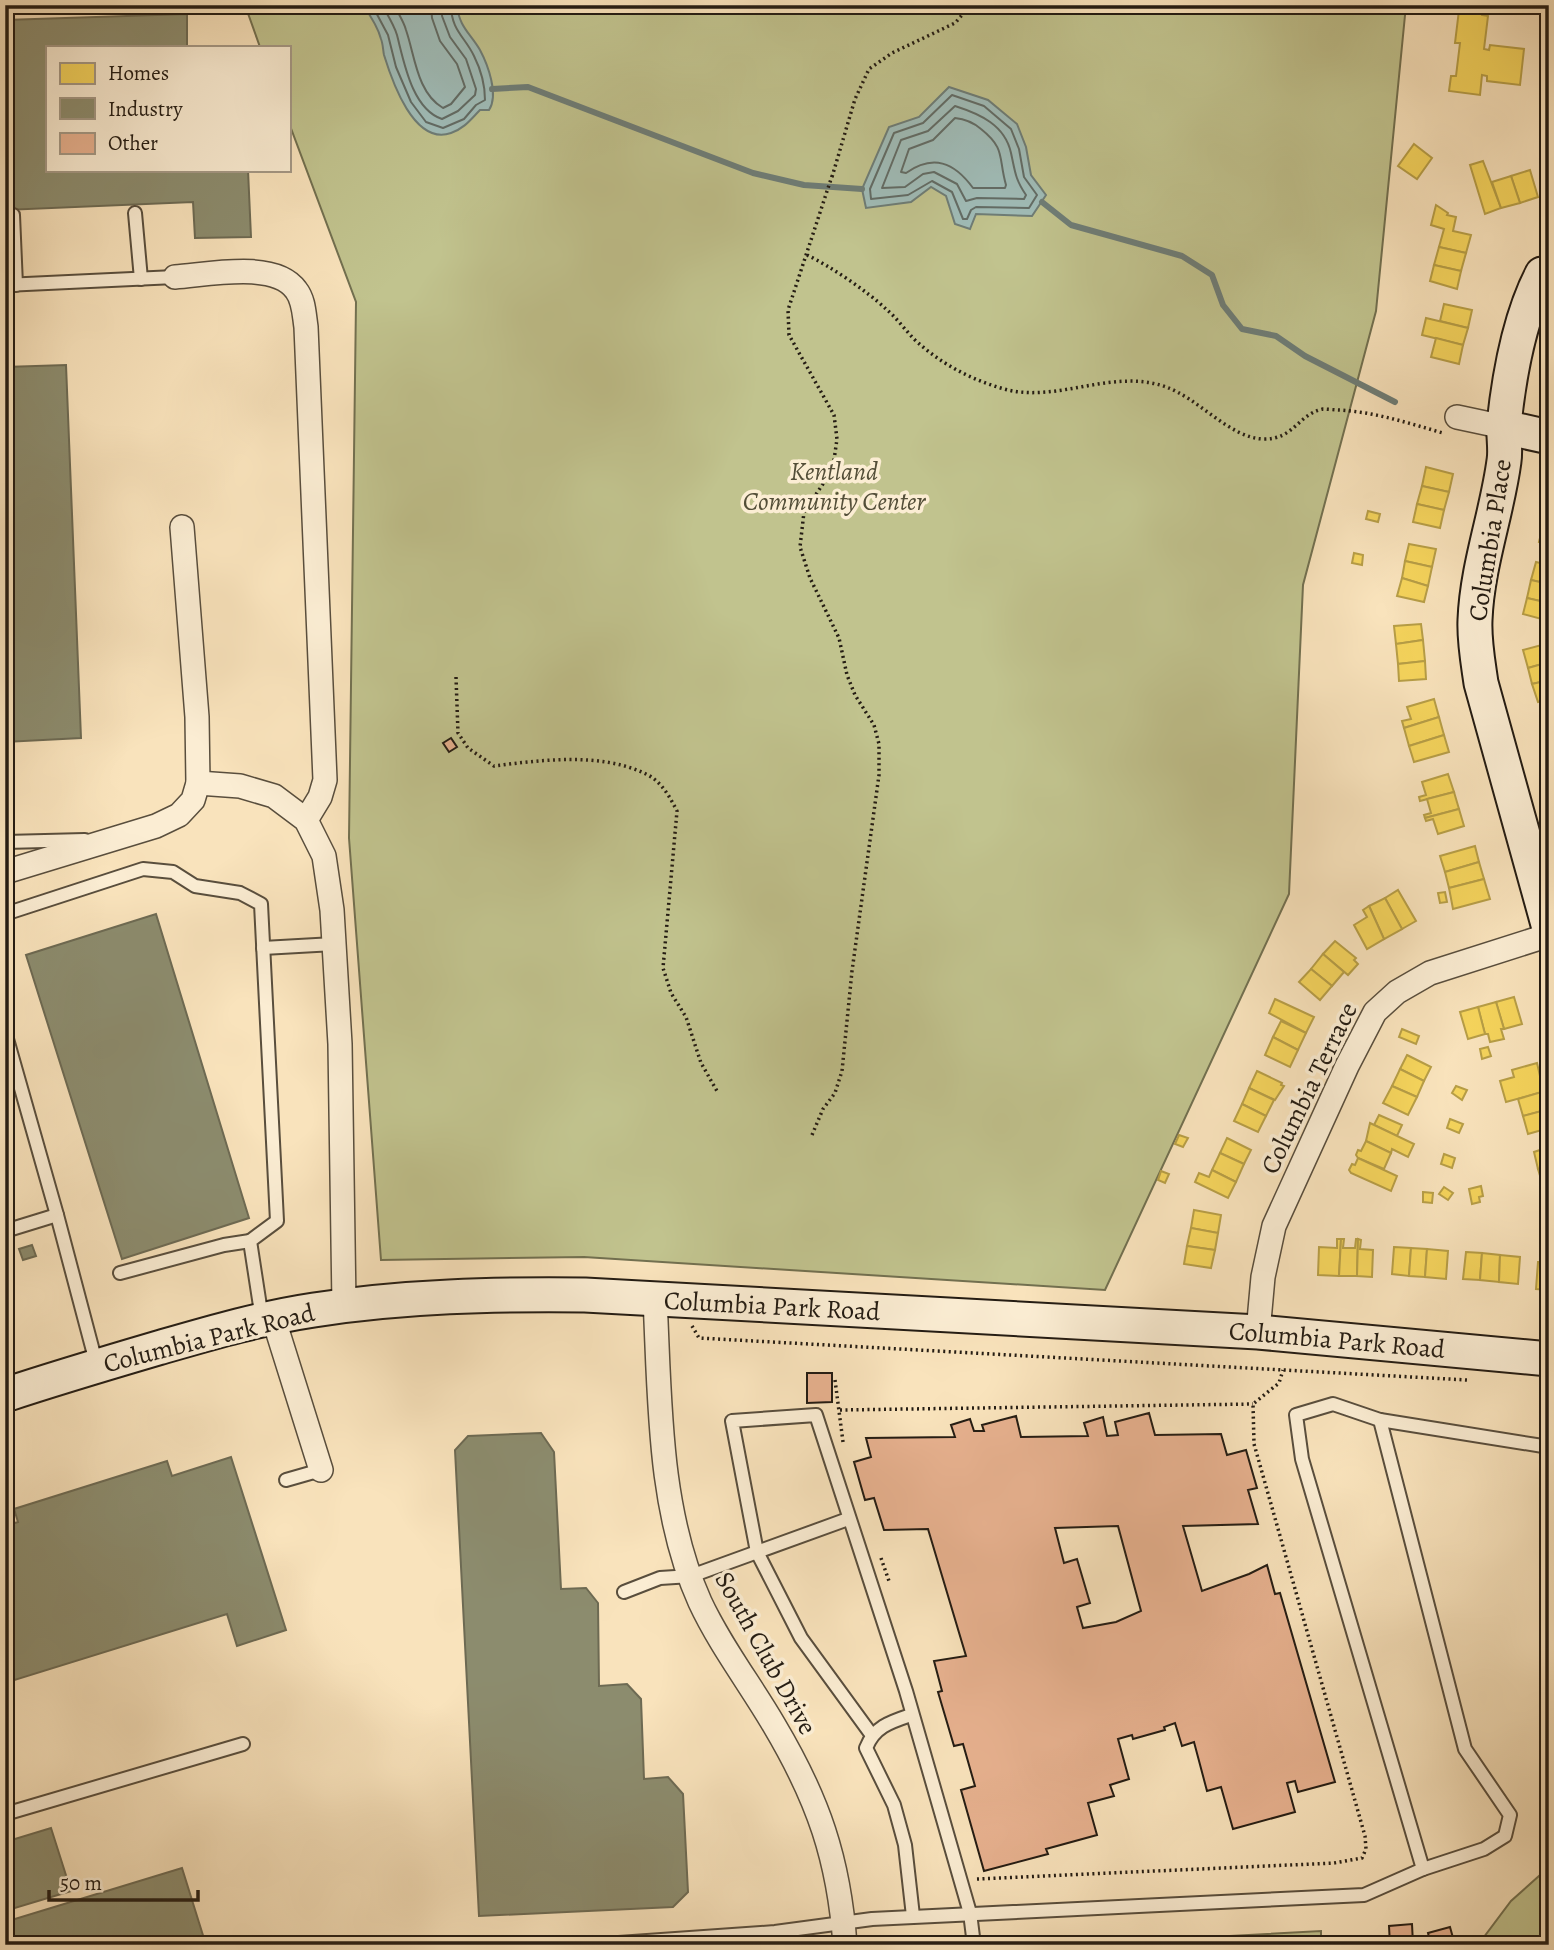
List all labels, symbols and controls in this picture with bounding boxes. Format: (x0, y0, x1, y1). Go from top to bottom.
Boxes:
legend (46, 46, 290, 172)
text: Homes (108, 59, 169, 87)
text: Industry (108, 95, 183, 123)
text: Other (108, 129, 158, 157)
park label: Kentland Community Center (743, 454, 926, 519)
street label: Columbia Place (1460, 456, 1520, 624)
street label: Columbia Terrace (1252, 996, 1366, 1180)
street label: Columbia Park Road (663, 1283, 881, 1329)
street label: Columbia Park Road (100, 1295, 318, 1381)
street label: Columbia Park Road (1228, 1313, 1446, 1367)
street label: South Club Drive (707, 1565, 825, 1741)
scale bar (49, 1859, 198, 1903)
text: 50 m (60, 1869, 102, 1897)

